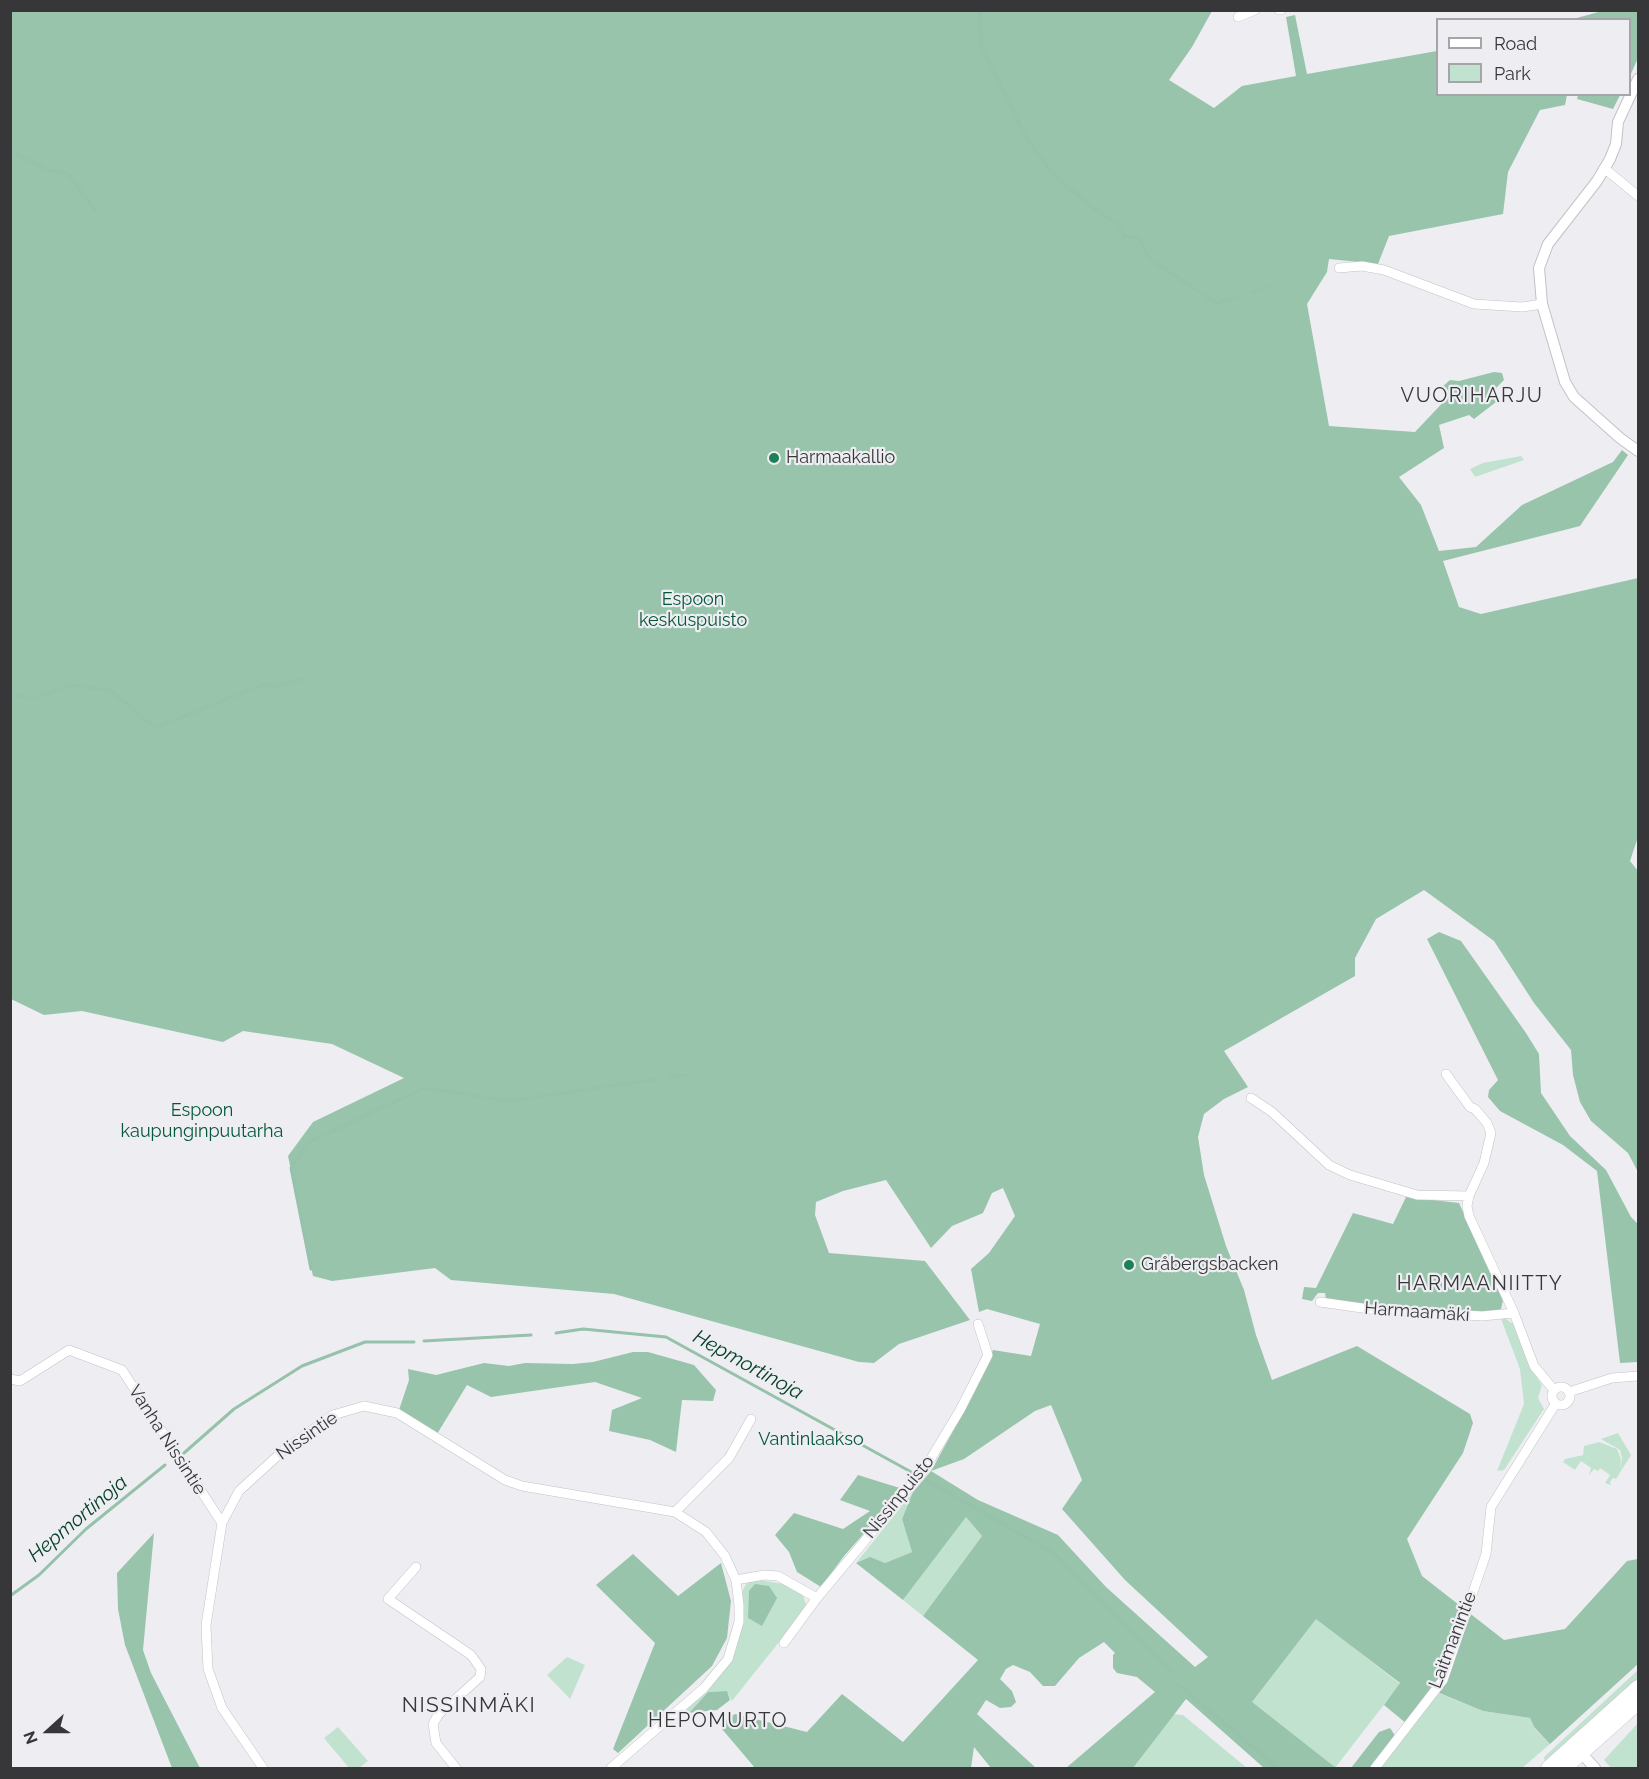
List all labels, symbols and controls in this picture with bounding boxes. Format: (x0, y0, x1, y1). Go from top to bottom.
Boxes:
legend (1436, 18, 1631, 96)
text: Road (1494, 33, 1537, 54)
text: Park (1494, 63, 1531, 84)
district label: VUORIHARJU (1401, 384, 1543, 408)
place label: Harmaakallio (786, 447, 895, 469)
marker: Harmaakallio (767, 451, 781, 465)
park label: Espoon keskuspuisto (639, 589, 747, 632)
park label: Espoon kaupunginpuutarha (121, 1100, 283, 1142)
place label: Gråbergsbacken (1141, 1254, 1278, 1276)
marker: Gråbergsbacken (1122, 1258, 1136, 1272)
district label: HARMAANIITTY (1397, 1272, 1563, 1296)
street label: Harmaamäki (1364, 1298, 1470, 1326)
water label: Hepmortinoja (689, 1325, 807, 1405)
street label: Vanha Nissintie (123, 1381, 211, 1499)
street label: Nissintie (272, 1407, 342, 1465)
park label: Vantinlaakso (758, 1429, 864, 1451)
street label: Nissinpuisto (859, 1451, 939, 1543)
water label: Hepmortinoja (24, 1471, 132, 1567)
street label: Laitmanintie (1425, 1589, 1481, 1691)
district label: NISSINMÄKI (402, 1693, 536, 1719)
north arrow (18, 1701, 78, 1761)
district label: HEPOMURTO (648, 1709, 788, 1733)
text: N (20, 1729, 42, 1747)

